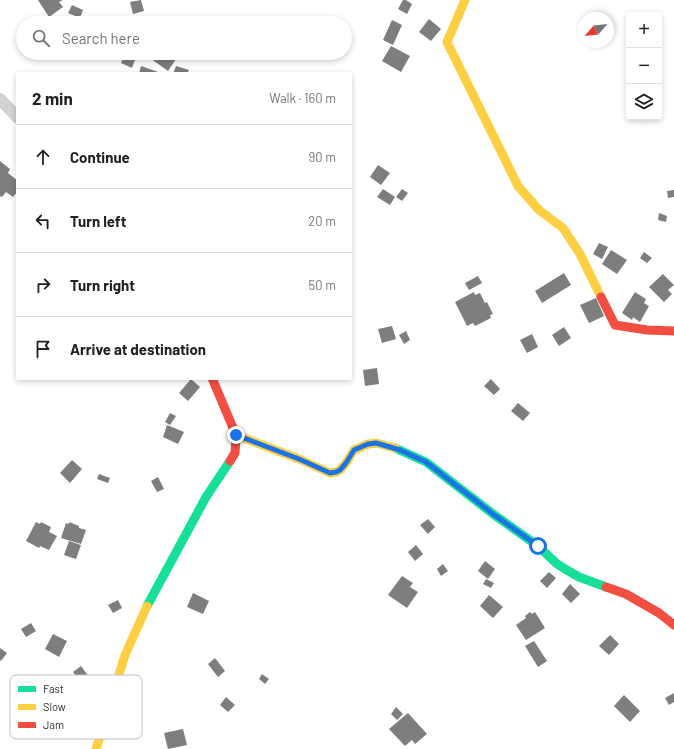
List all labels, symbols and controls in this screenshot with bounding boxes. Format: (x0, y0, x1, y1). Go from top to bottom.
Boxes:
north arrow (578, 12, 614, 48)
map controls (626, 12, 662, 120)
button: + (626, 12, 662, 48)
search box (16, 16, 352, 60)
icon: search (30, 27, 52, 49)
text: Search here (62, 29, 140, 47)
button: − (626, 48, 662, 84)
button: layers (626, 84, 662, 120)
text: 2 min (32, 88, 73, 108)
text: Walk · 160 m (269, 90, 336, 106)
icon: ahead (32, 146, 54, 168)
text: Continue (70, 148, 130, 166)
text: 90 m (309, 149, 336, 165)
icon: left (32, 210, 54, 232)
text: Turn left (70, 212, 126, 230)
text: 20 m (308, 213, 336, 229)
icon: right (32, 274, 54, 296)
text: Turn right (70, 276, 135, 294)
text: 50 m (309, 277, 336, 293)
icon: arrive (32, 338, 54, 360)
text: Arrive at destination (70, 340, 206, 358)
route end (227, 426, 245, 444)
route start (529, 537, 547, 555)
legend (10, 675, 142, 739)
text: Fast (43, 682, 64, 695)
text: Slow (43, 700, 66, 713)
text: Jam (43, 718, 64, 731)

